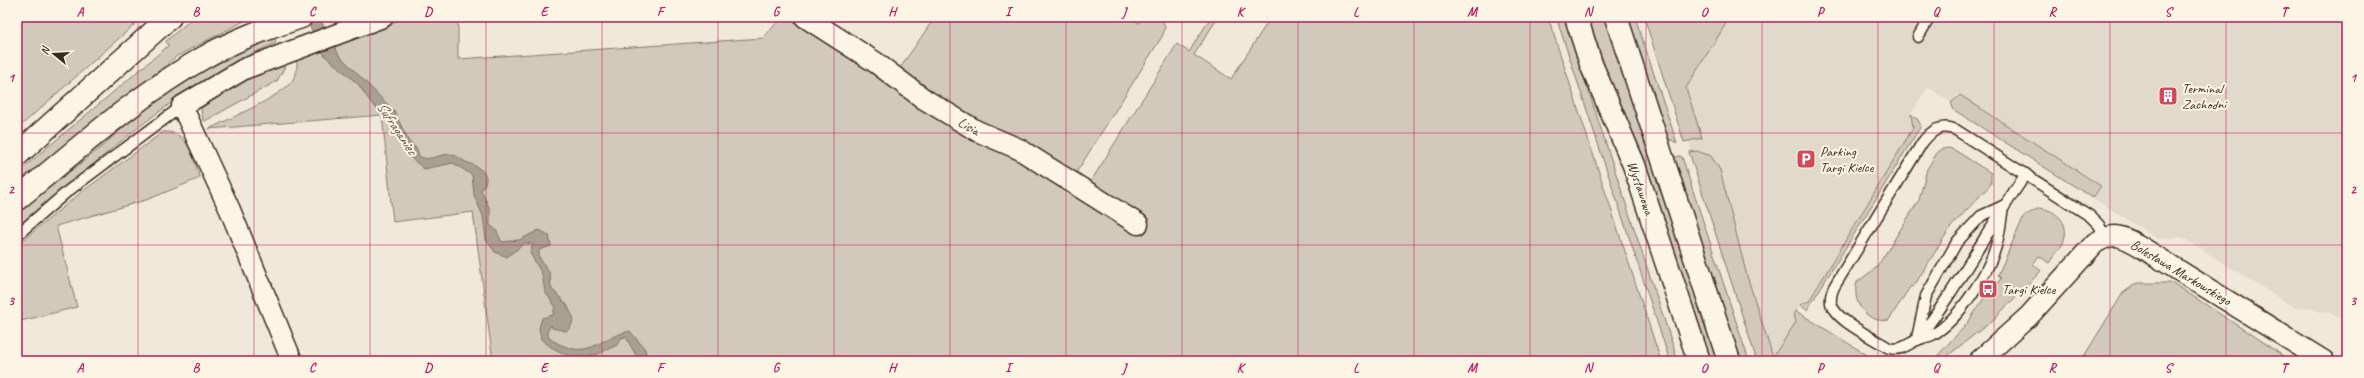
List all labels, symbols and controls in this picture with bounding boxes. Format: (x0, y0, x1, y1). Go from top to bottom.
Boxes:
text: A (77, 4, 85, 20)
text: B (193, 4, 201, 20)
text: C (309, 4, 317, 20)
text: D (424, 4, 433, 20)
text: E (541, 4, 550, 20)
text: F (657, 4, 666, 20)
text: G (773, 4, 781, 20)
text: H (888, 4, 898, 20)
text: I (1005, 4, 1014, 20)
text: J (1121, 4, 1128, 20)
text: K (1237, 4, 1247, 20)
text: L (1353, 4, 1360, 20)
text: M (1467, 4, 1478, 20)
text: N (1584, 4, 1595, 20)
text: O (1701, 4, 1710, 20)
text: P (1817, 4, 1826, 20)
text: Q (1933, 4, 1941, 20)
text: R (2048, 4, 2057, 20)
text: S (2165, 4, 2175, 20)
text: T (2281, 4, 2290, 20)
north arrow (34, 34, 74, 74)
text: N (37, 43, 53, 56)
text: 1 (8, 70, 16, 86)
text: 1 (2350, 70, 2358, 86)
place label: Terminal Zachodni (2182, 80, 2228, 113)
building icon: Terminal Zachodni (2157, 85, 2179, 107)
water label: Sufraganiec (372, 98, 422, 160)
street label: Lisia (955, 114, 984, 140)
place label: Parking Targi Kielce (1820, 143, 1875, 176)
parking icon: Parking Targi Kielce (1795, 148, 1817, 170)
street label: Wystawowa (1623, 159, 1658, 218)
text: 2 (8, 182, 15, 198)
text: 2 (2350, 182, 2357, 198)
street label: Bolesława Markowskiego (2127, 236, 2235, 310)
bus stop icon: Targi Kielce (1977, 278, 1999, 300)
place label: Targi Kielce (2002, 281, 2057, 298)
text: 3 (8, 293, 15, 309)
text: 3 (2350, 293, 2357, 309)
text: A (77, 360, 85, 376)
text: B (193, 360, 201, 376)
text: C (309, 360, 317, 376)
text: D (424, 360, 433, 376)
text: E (541, 360, 550, 376)
text: F (657, 360, 666, 376)
text: G (773, 360, 781, 376)
text: H (888, 360, 898, 376)
text: I (1005, 360, 1014, 376)
text: J (1121, 360, 1128, 376)
text: K (1237, 360, 1247, 376)
text: L (1353, 360, 1360, 376)
text: M (1467, 360, 1478, 376)
text: N (1584, 360, 1595, 376)
text: O (1701, 360, 1710, 376)
text: P (1817, 360, 1826, 376)
text: Q (1933, 360, 1941, 376)
text: R (2048, 360, 2057, 376)
text: S (2165, 360, 2175, 376)
text: T (2281, 360, 2290, 376)

